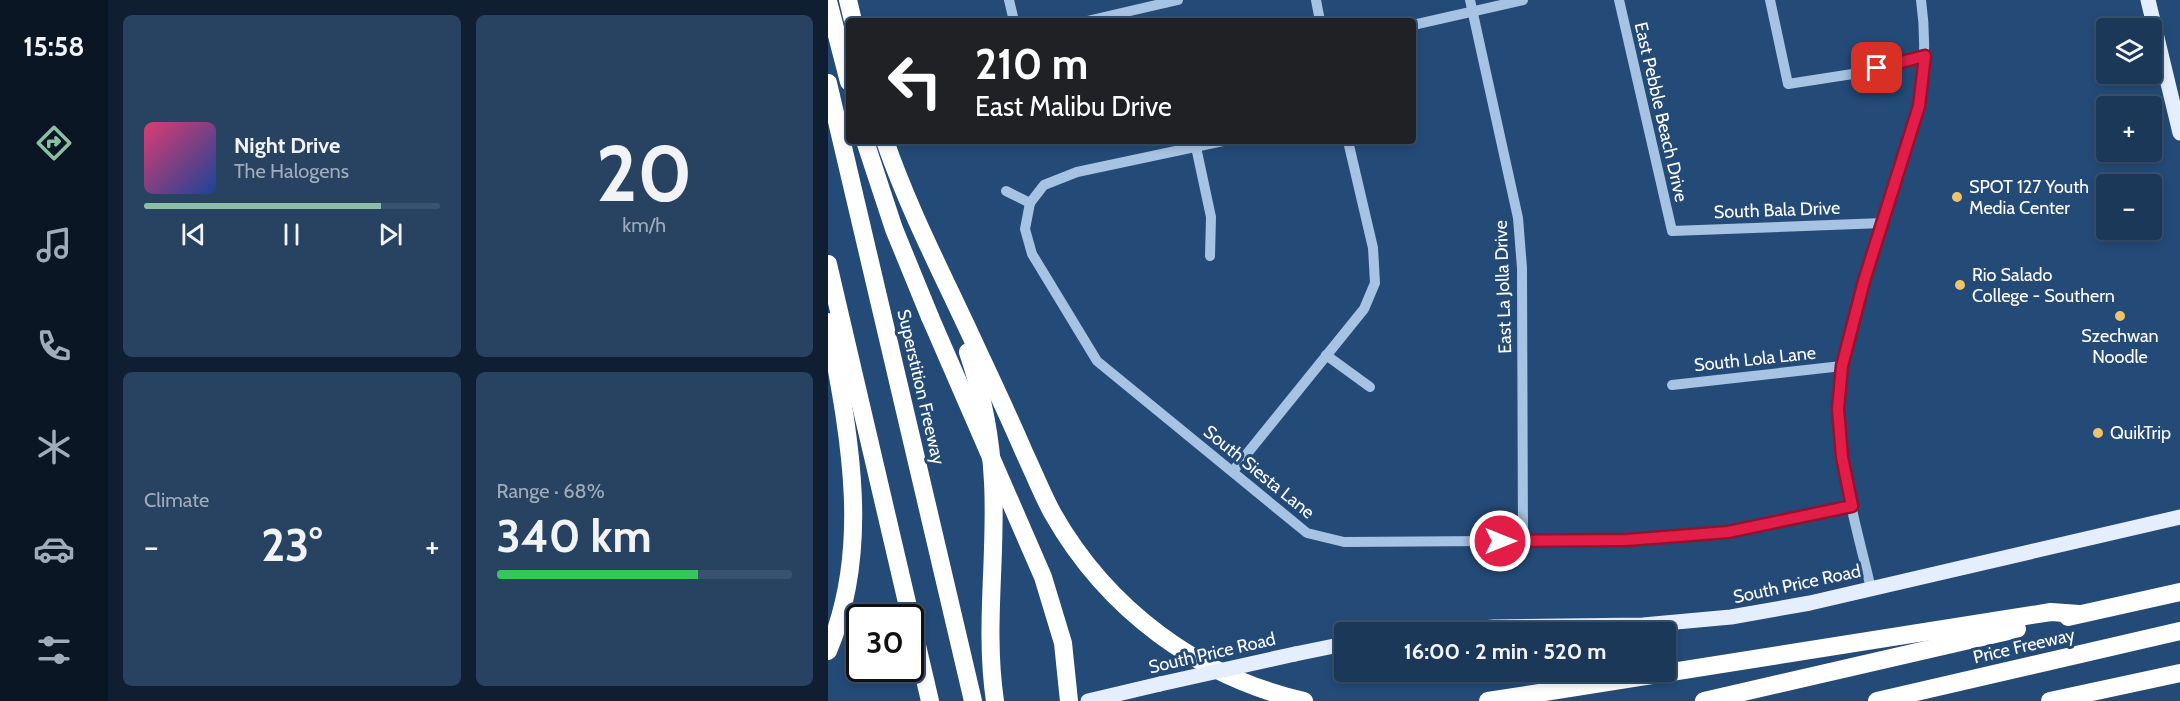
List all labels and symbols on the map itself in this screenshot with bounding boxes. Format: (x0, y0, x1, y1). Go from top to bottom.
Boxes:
street label: East Pebble Beach Drive (1630, 20, 1692, 204)
pin (1851, 42, 1902, 93)
place label: SPOT 127 Youth Media Center (1969, 176, 2089, 219)
marker: SPOT 127 Youth Media Center (1950, 190, 1964, 204)
street label: South Bala Drive (1713, 197, 1841, 223)
street label: East La Jolla Drive (1490, 220, 1516, 354)
place label: Rio Salado College - Southern (1972, 264, 2115, 307)
marker: Rio Salado College - Southern (1953, 278, 1967, 292)
street label: Superstition Freeway (892, 307, 950, 467)
marker: Szechwan Noodle (2113, 309, 2127, 323)
place label: Szechwan Noodle (2081, 325, 2159, 368)
street label: South Lola Lane (1693, 342, 1817, 376)
street label: South Siesta Lane (1199, 421, 1319, 523)
place label: QuikTrip (2110, 422, 2171, 444)
marker: QuikTrip (2091, 426, 2105, 440)
position arrow (1468, 509, 1532, 573)
street label: South Price Road (1731, 560, 1863, 608)
speed limit sign: 30 (846, 604, 924, 682)
street label: Price Freeway (1971, 624, 2077, 668)
street label: South Price Road (1146, 628, 1278, 678)

